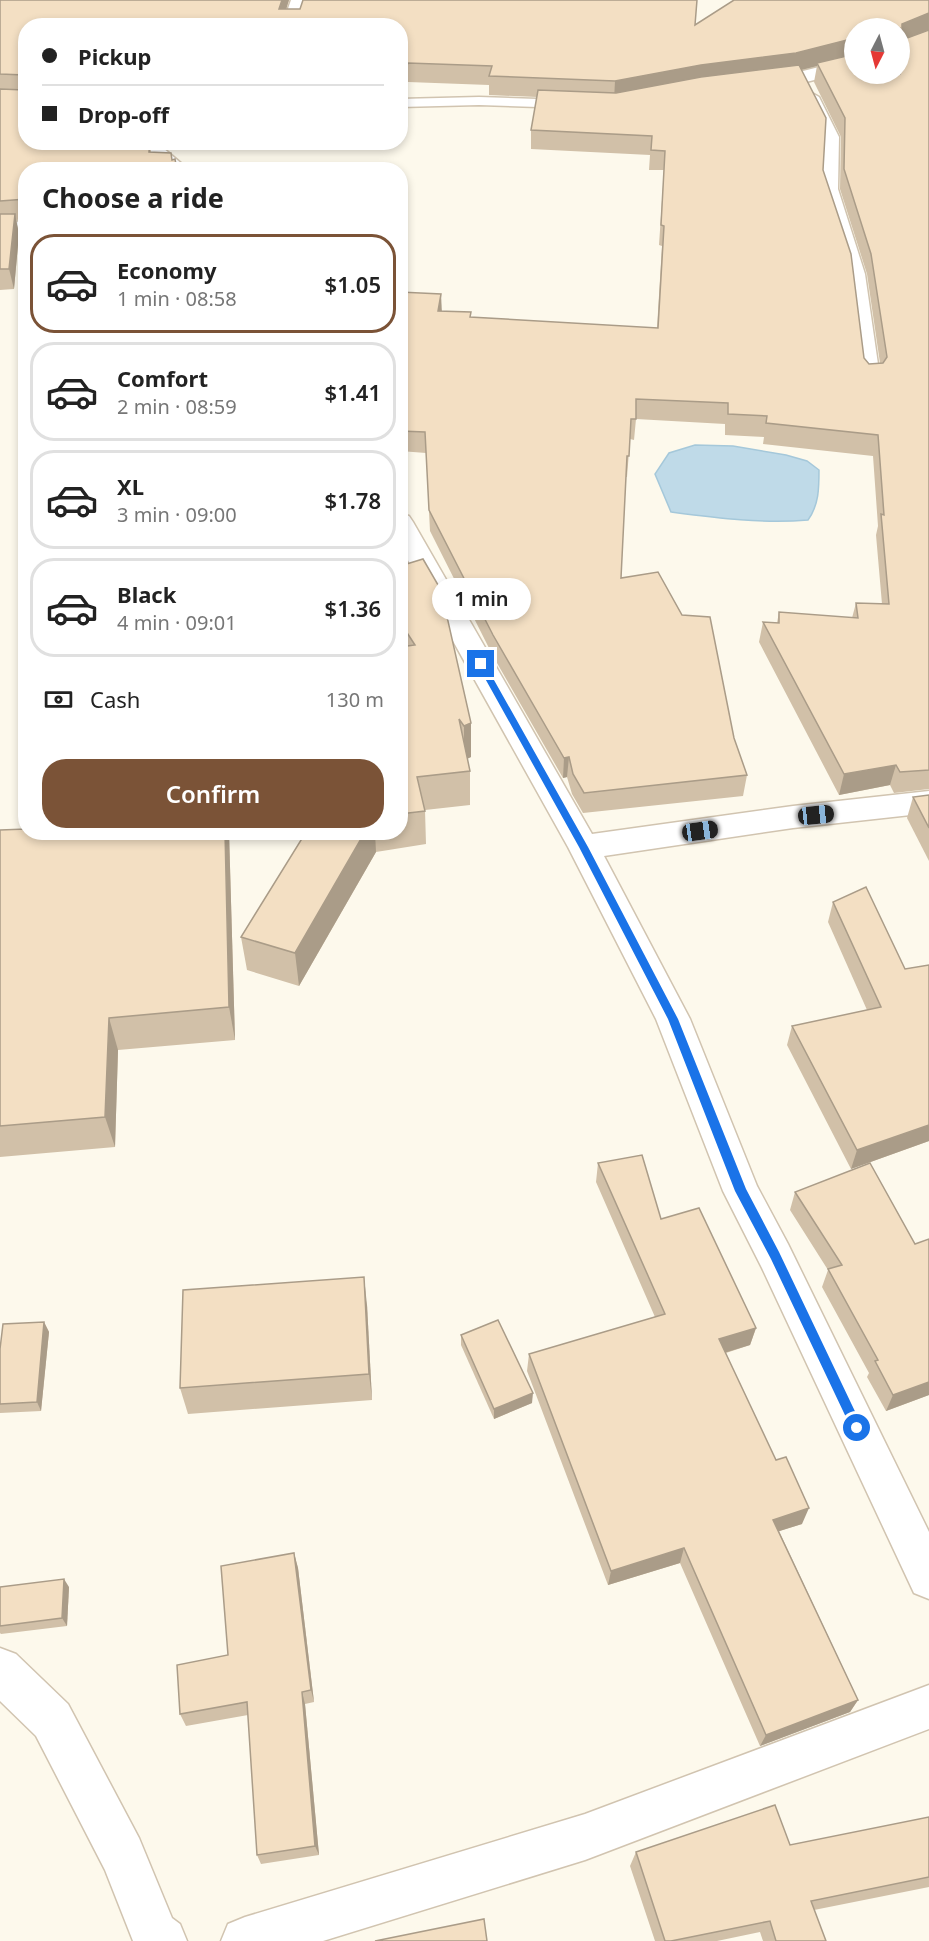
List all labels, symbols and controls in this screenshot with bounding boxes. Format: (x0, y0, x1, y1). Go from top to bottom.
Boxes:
north arrow (844, 18, 910, 84)
map controls (844, 18, 910, 84)
text: Pickup (78, 41, 151, 71)
text: Drop-off (78, 99, 169, 129)
text: Choose a ride (42, 179, 224, 216)
text: Economy (117, 255, 216, 285)
icon: car (45, 257, 99, 311)
text: $1.05 (325, 269, 381, 299)
text: 1 min · 08:58 (117, 285, 237, 312)
text: Comfort (117, 363, 208, 393)
icon: car (45, 365, 99, 419)
text: $1.41 (325, 377, 381, 407)
text: 2 min · 08:59 (117, 393, 237, 420)
text: XL (117, 471, 144, 501)
icon: car (45, 473, 99, 527)
text: $1.78 (325, 485, 381, 515)
text: 3 min · 09:00 (117, 501, 237, 528)
callout: 1 min (432, 577, 530, 619)
text: Black (117, 579, 176, 609)
icon: car (45, 581, 99, 635)
text: 1 min (454, 585, 509, 612)
text: $1.36 (325, 593, 381, 623)
text: 4 min · 09:01 (117, 609, 237, 636)
route end (467, 650, 494, 677)
icon: cash (42, 683, 75, 716)
text: Cash (90, 684, 140, 714)
text: 130 m (326, 686, 384, 713)
button: Confirm (42, 759, 384, 828)
car (797, 804, 835, 826)
car (681, 820, 719, 842)
route start (843, 1414, 870, 1441)

